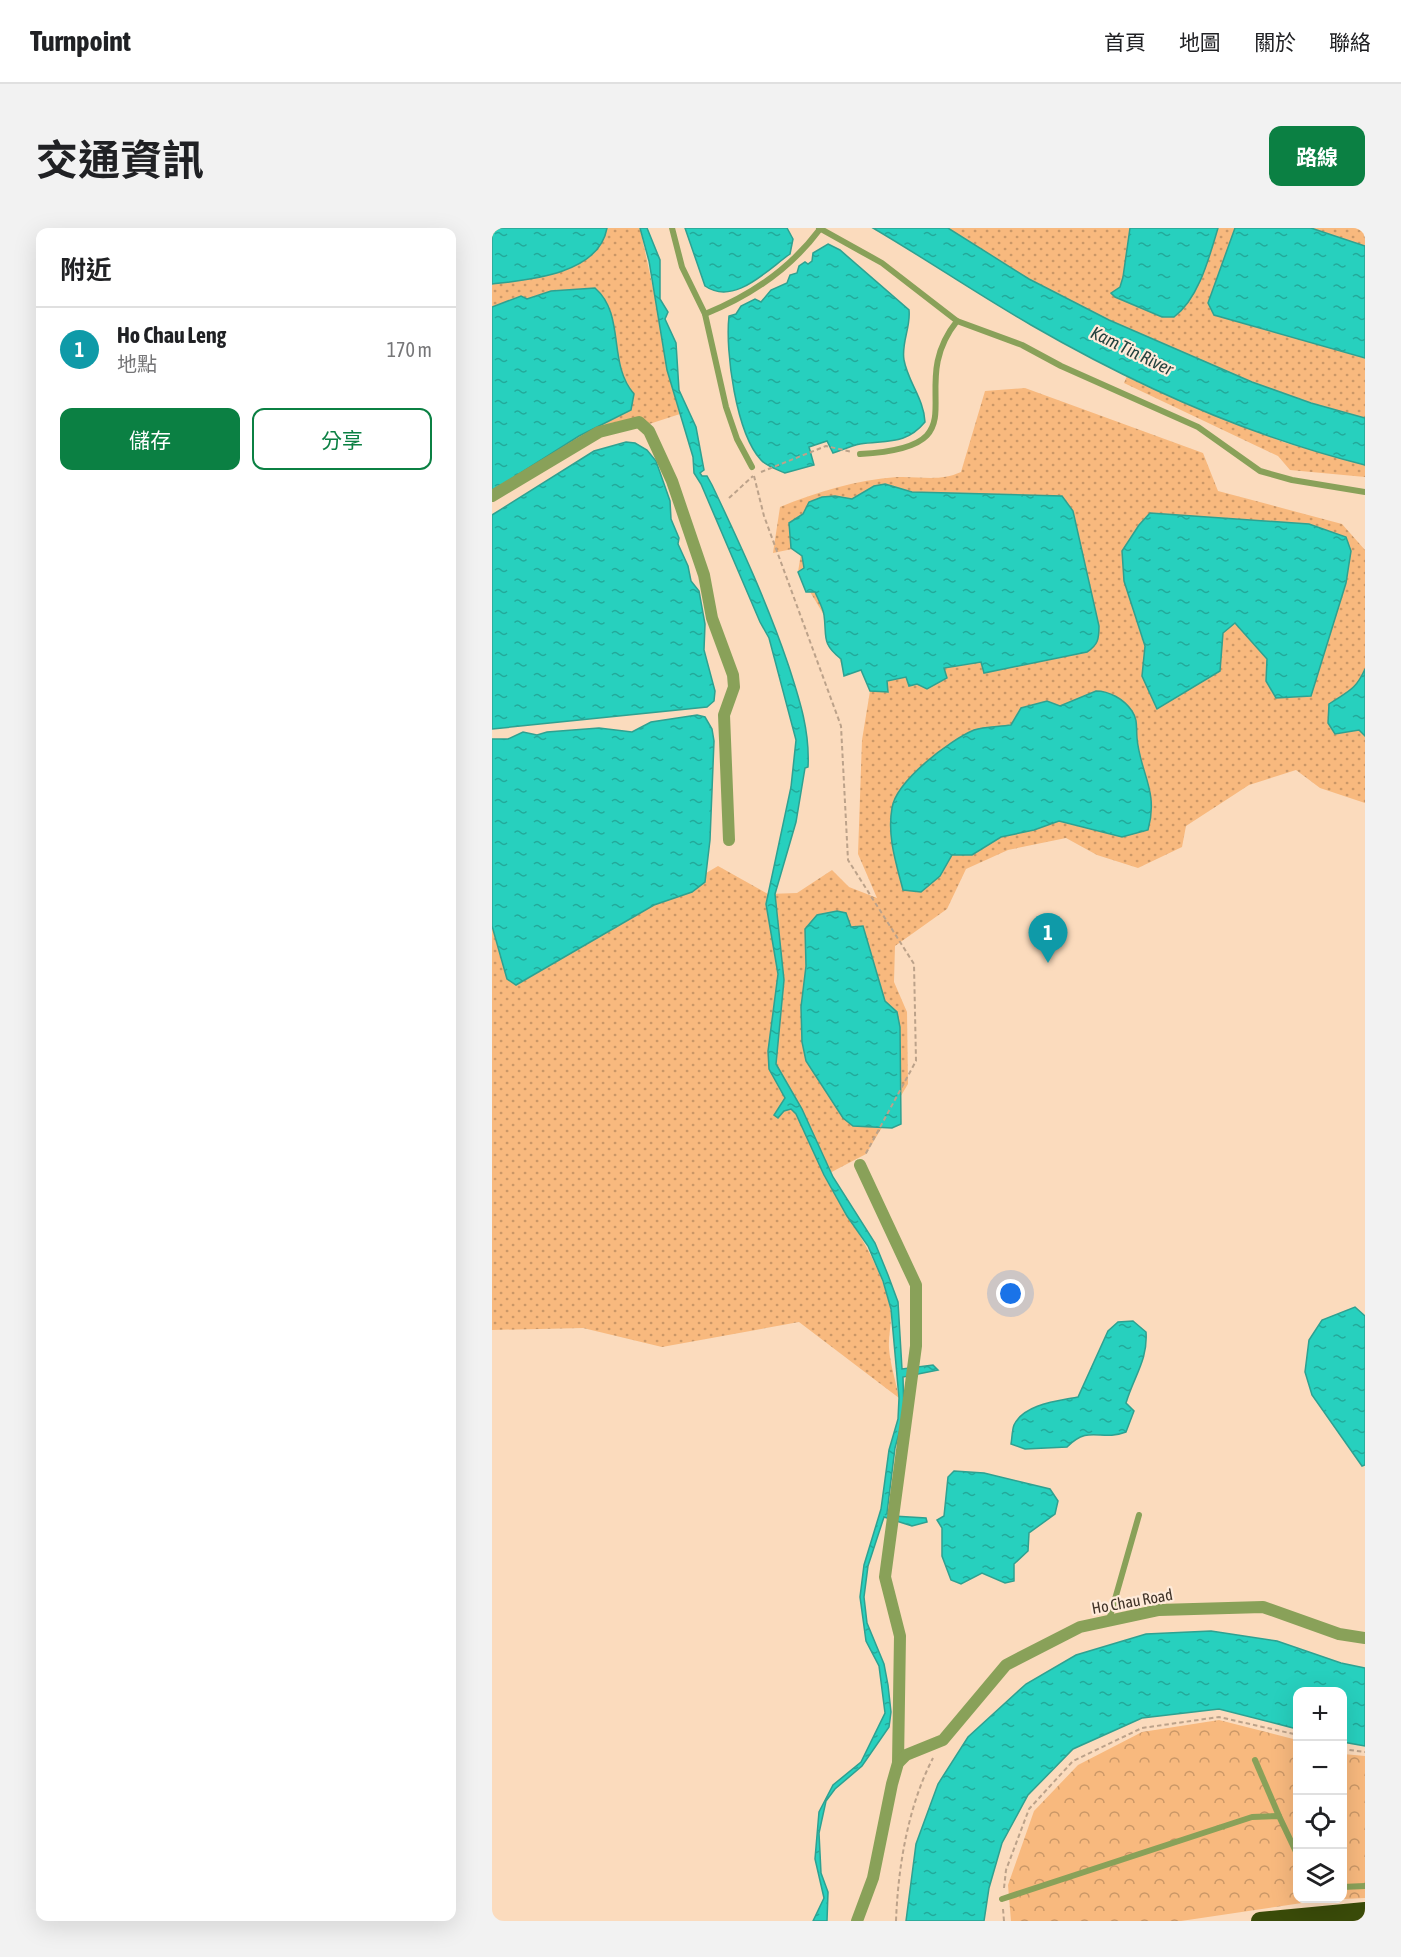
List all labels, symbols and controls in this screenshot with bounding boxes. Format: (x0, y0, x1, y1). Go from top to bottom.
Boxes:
text: Turnpoint (30, 25, 131, 57)
text: 首頁 (1104, 30, 1146, 54)
text: 地圖 (1179, 30, 1221, 54)
text: 關於 (1254, 30, 1296, 54)
text: 聯絡 (1329, 30, 1371, 54)
button: 路線 (1269, 126, 1365, 186)
text: 交通資訊 (36, 136, 204, 184)
text: 附近 (60, 255, 112, 285)
text: Ho Chau Leng (117, 322, 226, 348)
water label: Kam Tin River (1088, 322, 1177, 380)
text: 1 (75, 338, 84, 361)
text: 170 m (387, 338, 432, 361)
text: 地點 (117, 352, 157, 375)
button: 儲存 (60, 408, 240, 470)
button: 分享 (252, 408, 432, 470)
pin: 1 (1028, 914, 1068, 963)
your location (996, 1279, 1025, 1308)
street label: Ho Chau Road (1090, 1585, 1174, 1617)
map controls (1293, 1687, 1347, 1903)
button: + (1293, 1687, 1347, 1741)
button: − (1293, 1741, 1347, 1795)
button: locate (1293, 1795, 1347, 1849)
button: layers (1293, 1849, 1347, 1903)

